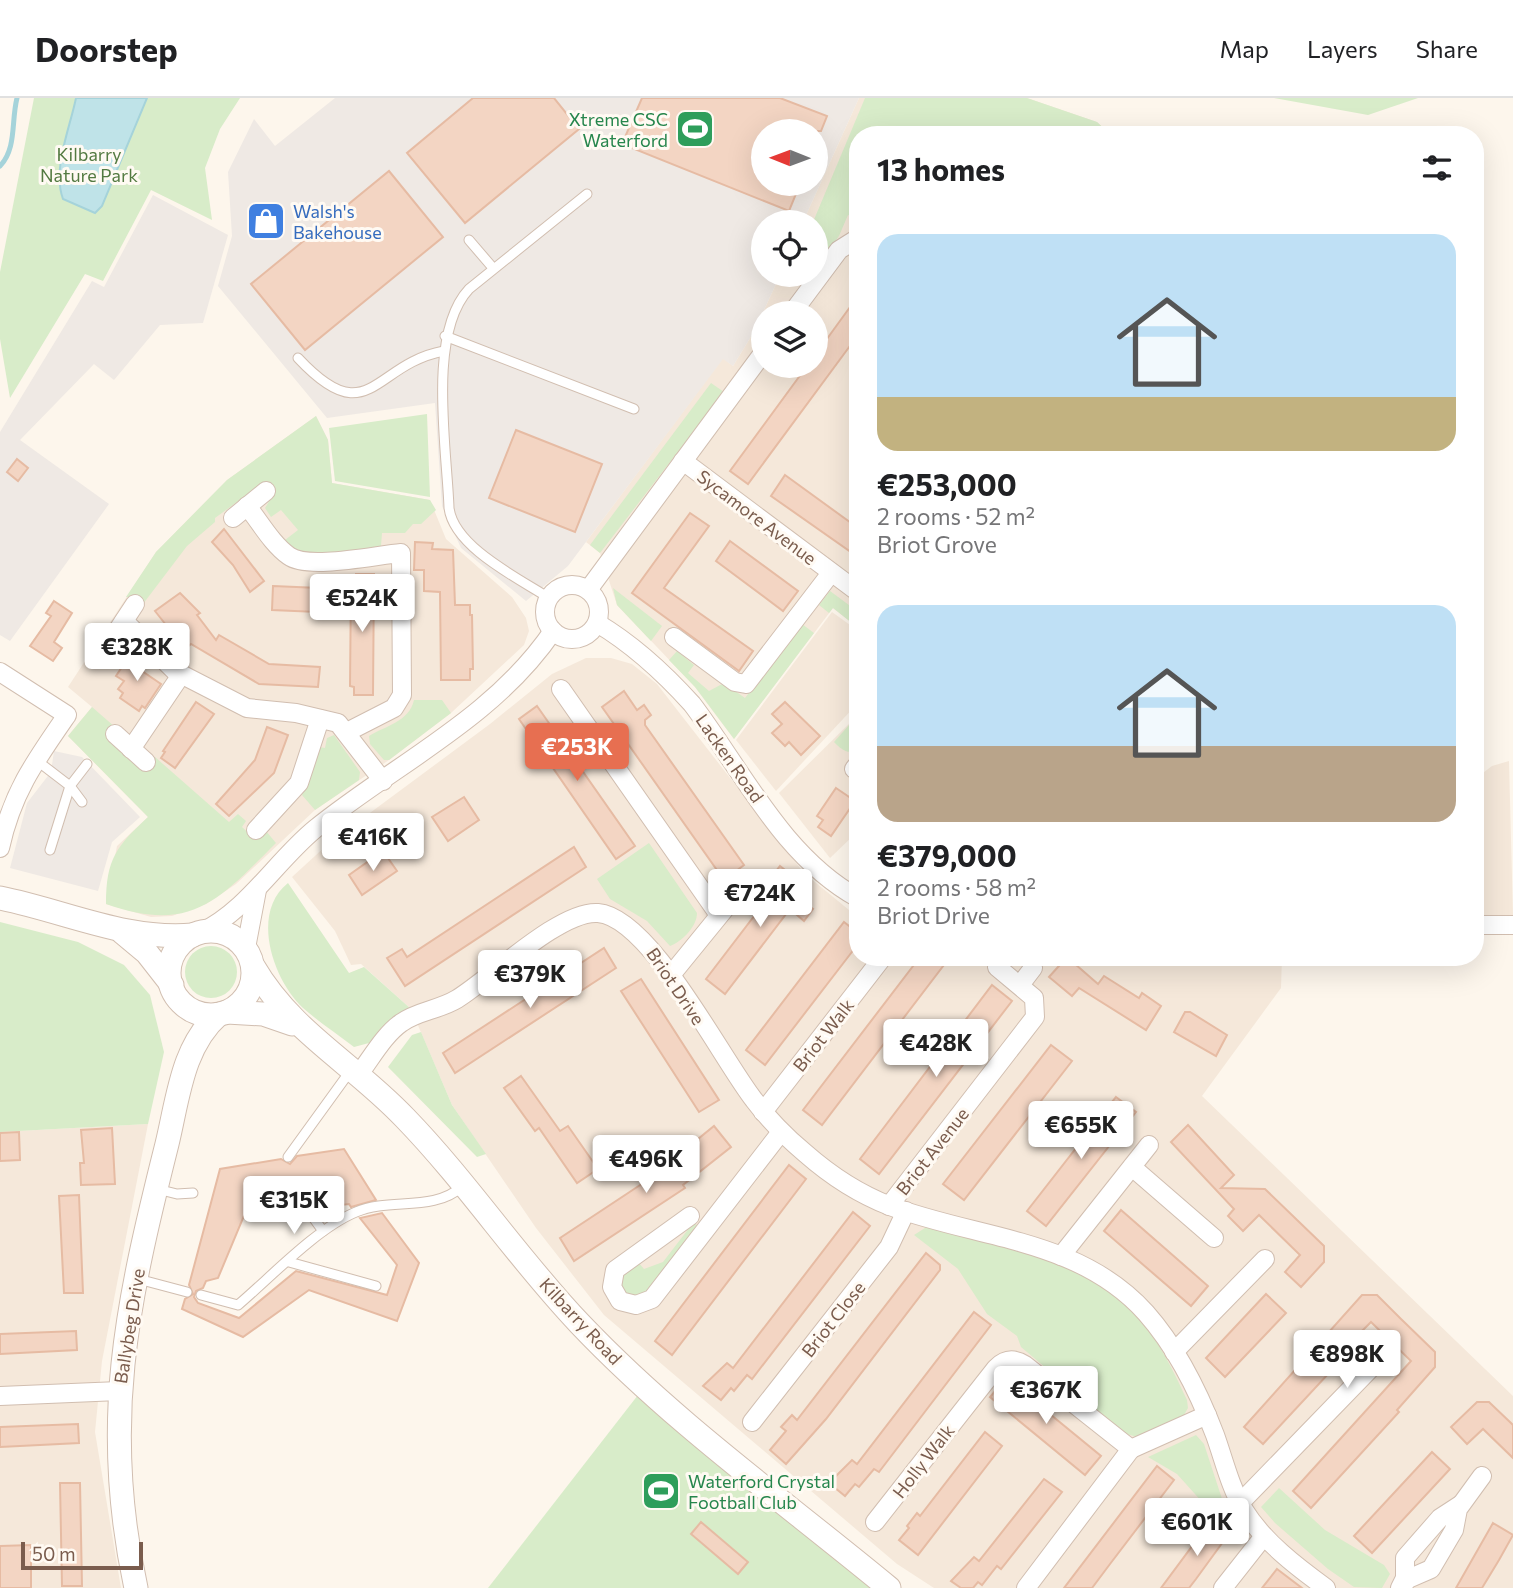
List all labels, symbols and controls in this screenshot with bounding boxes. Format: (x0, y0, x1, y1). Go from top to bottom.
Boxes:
text: Doorstep (35, 28, 178, 69)
text: Map (1220, 34, 1269, 63)
text: Layers (1307, 34, 1378, 63)
text: Share (1416, 34, 1478, 63)
place label: Xtreme CSC Waterford (569, 108, 668, 151)
sports icon: Xtreme CSC Waterford (674, 108, 716, 150)
north arrow (751, 119, 828, 196)
map controls (751, 119, 828, 378)
park label: Kilbarry Nature Park (40, 143, 138, 186)
icon: filters (1418, 149, 1456, 187)
text: 13 homes (877, 150, 1005, 187)
shop icon: Walsh's Bakehouse (245, 200, 287, 242)
place label: Walsh's Bakehouse (293, 200, 382, 243)
button: locate (751, 210, 828, 287)
icon: home (1104, 279, 1230, 405)
button: layers (751, 301, 828, 378)
street label: Sycamore Avenue (693, 465, 821, 569)
text: €253,000 (877, 465, 1017, 502)
text: 2 rooms · 52 m² (877, 502, 1035, 530)
text: Briot Grove (877, 530, 997, 558)
pin: €524K (313, 574, 411, 634)
text: €524K (326, 583, 398, 611)
pin: €328K (88, 624, 186, 683)
text: €328K (101, 632, 173, 660)
icon: home (1104, 650, 1230, 776)
street label: Lacken Road (691, 709, 769, 807)
pin: €253K (528, 724, 626, 783)
text: €253K (541, 732, 613, 760)
pin: €416K (324, 814, 422, 873)
text: €416K (338, 822, 408, 850)
text: €379,000 (877, 836, 1017, 873)
pin: €724K (711, 870, 809, 929)
text: 2 rooms · 58 m² (877, 873, 1036, 901)
text: €724K (724, 878, 796, 906)
text: Briot Drive (877, 901, 990, 929)
street label: Briot Drive (642, 943, 710, 1029)
pin: €379K (481, 950, 579, 1010)
text: €379K (494, 959, 566, 987)
street label: Briot Walk (788, 994, 858, 1076)
pin: €428K (887, 1020, 985, 1079)
text: €428K (899, 1028, 973, 1056)
pin: €655K (1032, 1102, 1130, 1161)
street label: Briot Avenue (891, 1103, 973, 1199)
text: €655K (1044, 1110, 1118, 1138)
pin: €496K (597, 1136, 695, 1195)
text: €496K (609, 1144, 683, 1172)
pin: €315K (245, 1176, 343, 1236)
text: €315K (259, 1185, 329, 1213)
street label: Ballybeg Drive (109, 1267, 149, 1385)
street label: Kilbarry Road (535, 1273, 627, 1369)
street label: Briot Close (797, 1277, 869, 1361)
pin: €898K (1298, 1330, 1396, 1390)
text: €898K (1310, 1339, 1384, 1367)
pin: €367K (997, 1366, 1095, 1426)
text: €367K (1010, 1375, 1082, 1403)
street label: Holly Walk (887, 1420, 959, 1502)
sports icon: Waterford Crystal Football Club (640, 1470, 682, 1512)
place label: Waterford Crystal Football Club (688, 1470, 835, 1513)
pin: €601K (1148, 1498, 1246, 1558)
text: €601K (1161, 1507, 1233, 1535)
scale bar (21, 1539, 144, 1571)
text: 50 m (32, 1542, 76, 1565)

